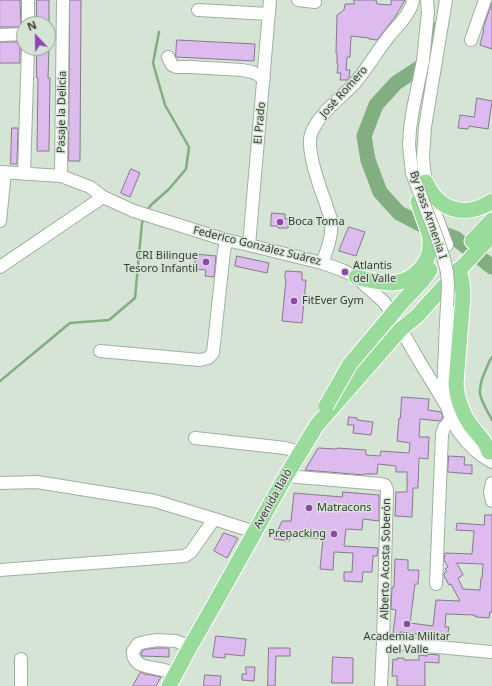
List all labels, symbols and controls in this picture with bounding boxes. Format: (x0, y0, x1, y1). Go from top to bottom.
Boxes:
north arrow (16, 16, 56, 56)
text: N (25, 17, 39, 34)
street label: José Romero (317, 63, 371, 121)
street label: Pasaje la Delicia (55, 71, 69, 153)
street label: El Prado (252, 101, 268, 145)
street label: By Pass Armenia I (407, 169, 449, 261)
place label: Boca Toma (288, 215, 345, 229)
marker: Boca Toma (275, 217, 285, 227)
street label: Federico González Suárez (192, 224, 322, 268)
place label: CRI Bilingue Tesoro Infantil (124, 249, 198, 275)
marker: CRI Bilingue Tesoro Infantil (201, 257, 211, 267)
place label: Atlantis del Valle (353, 259, 396, 285)
marker: Atlantis del Valle (340, 267, 350, 277)
place label: FitEver Gym (302, 294, 364, 308)
marker: FitEver Gym (289, 296, 299, 306)
street label: Avenida Ilaló (251, 467, 295, 531)
street label: Alberto Acosta Soberón (378, 498, 394, 620)
place label: Matracons (317, 501, 372, 515)
marker: Matracons (304, 503, 314, 513)
place label: Prepacking (268, 527, 326, 541)
marker: Prepacking (329, 529, 339, 539)
marker: Academia Militar del Valle (402, 619, 412, 629)
place label: Academia Militar del Valle (364, 630, 450, 656)

